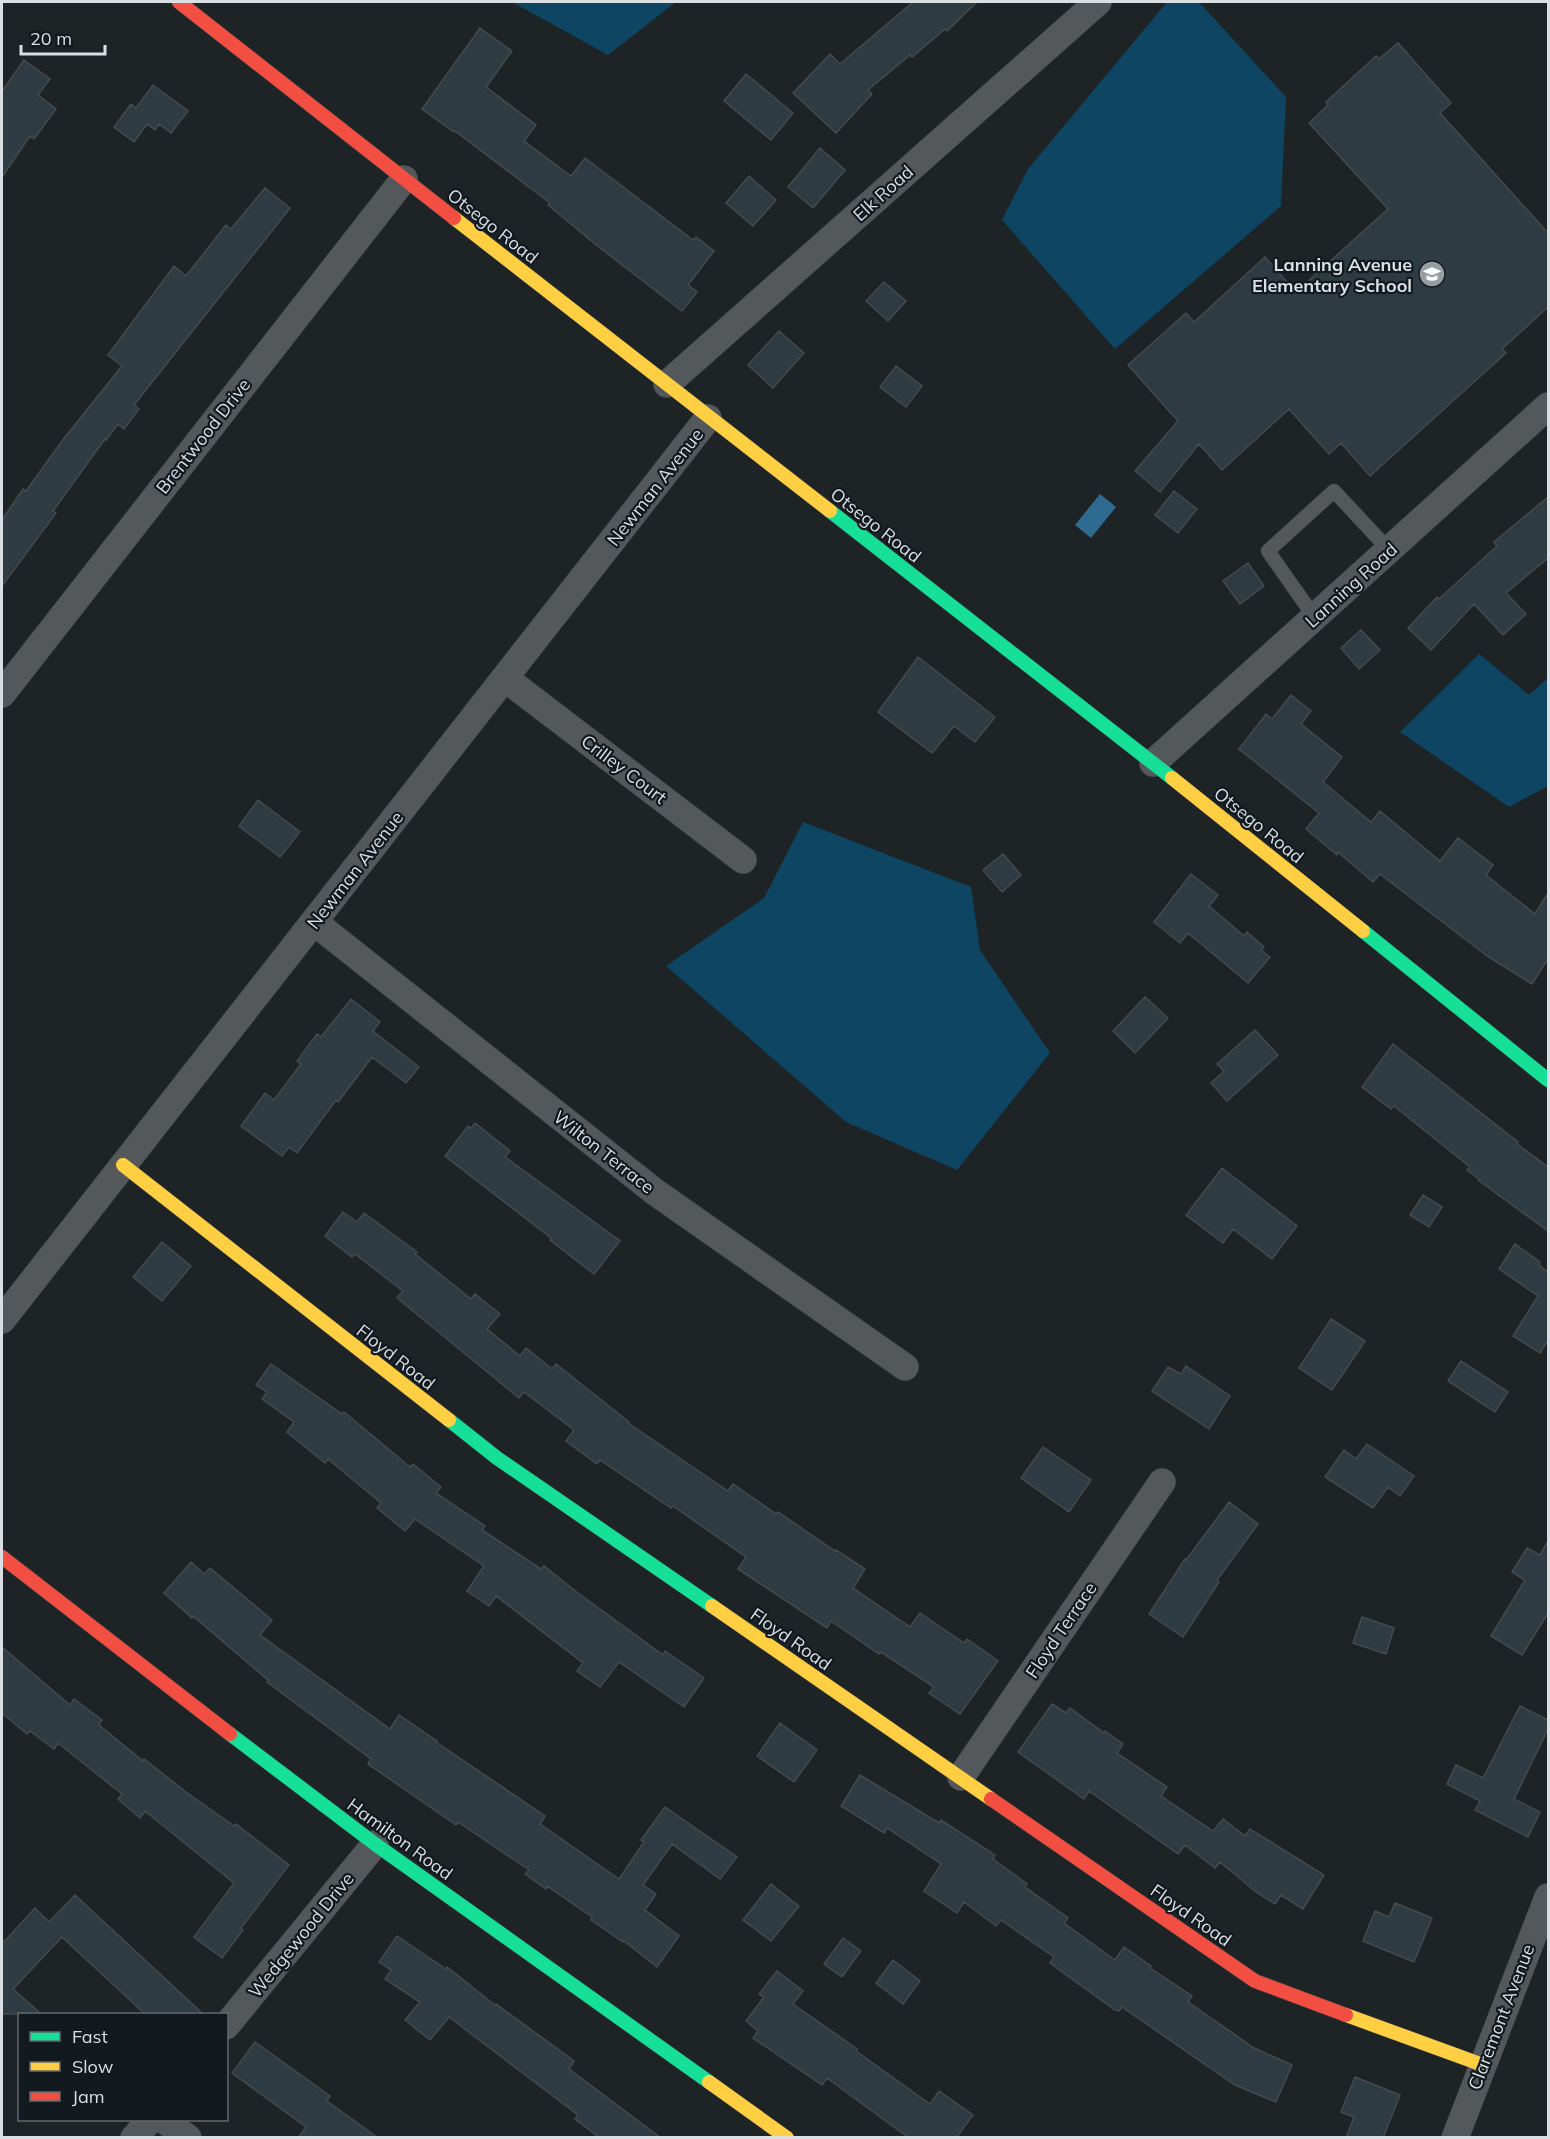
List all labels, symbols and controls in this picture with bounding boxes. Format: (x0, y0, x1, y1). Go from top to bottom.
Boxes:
scale bar (21, 18, 105, 56)
text: 20 m (30, 27, 72, 50)
street label: Elk Road (848, 160, 918, 226)
street label: Otsego Road (443, 183, 543, 269)
place label: Lanning Avenue Elementary School (1252, 253, 1412, 297)
school or university icon: Lanning Avenue Elementary School (1417, 259, 1447, 289)
street label: Brentwood Drive (151, 374, 255, 498)
street label: Newman Avenue (602, 423, 708, 551)
street label: Otsego Road (826, 482, 926, 568)
street label: Lanning Road (1300, 538, 1402, 632)
street label: Crilley Court (577, 729, 671, 809)
street label: Otsego Road (1209, 782, 1309, 868)
street label: Newman Avenue (302, 806, 408, 934)
street label: Wilton Terrace (549, 1105, 659, 1199)
street label: Floyd Road (352, 1319, 440, 1395)
street label: Floyd Terrace (1020, 1578, 1102, 1682)
street label: Floyd Road (746, 1603, 836, 1675)
street label: Hamilton Road (343, 1793, 457, 1885)
street label: Wedgewood Drive (243, 1867, 359, 2003)
street label: Floyd Road (1146, 1879, 1236, 1951)
street label: Claremont Avenue (1463, 1941, 1539, 2093)
legend (18, 2013, 228, 2121)
text: Fast (72, 2025, 108, 2048)
text: Slow (72, 2055, 114, 2078)
text: Jam (72, 2085, 105, 2108)

